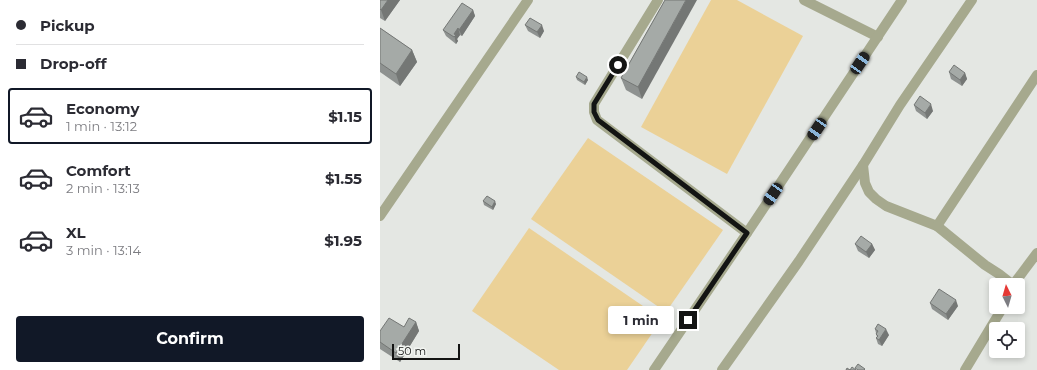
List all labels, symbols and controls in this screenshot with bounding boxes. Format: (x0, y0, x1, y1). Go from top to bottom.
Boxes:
text: Pickup (40, 16, 95, 35)
car (848, 50, 872, 76)
text: Drop-off (40, 54, 107, 73)
route start (609, 56, 627, 74)
icon: car (18, 98, 54, 134)
text: Economy (66, 99, 139, 118)
text: $1.15 (328, 107, 362, 126)
car (805, 116, 829, 142)
text: 1 min · 13:12 (66, 118, 137, 134)
icon: car (18, 160, 54, 196)
text: Comfort (66, 161, 131, 180)
text: $1.55 (325, 169, 362, 188)
text: 2 min · 13:13 (66, 180, 140, 196)
car (761, 181, 785, 207)
icon: car (18, 222, 54, 258)
text: XL (66, 223, 85, 242)
text: $1.95 (324, 231, 362, 250)
text: 3 min · 13:14 (66, 242, 141, 258)
north arrow (989, 278, 1025, 314)
map controls (989, 278, 1025, 358)
callout: 1 min (608, 306, 674, 334)
route end (679, 311, 697, 329)
text: 1 min (623, 312, 659, 328)
button: Confirm (16, 316, 364, 362)
button: locate (989, 322, 1025, 358)
scale bar (392, 342, 460, 361)
text: 50 m (398, 344, 426, 358)

